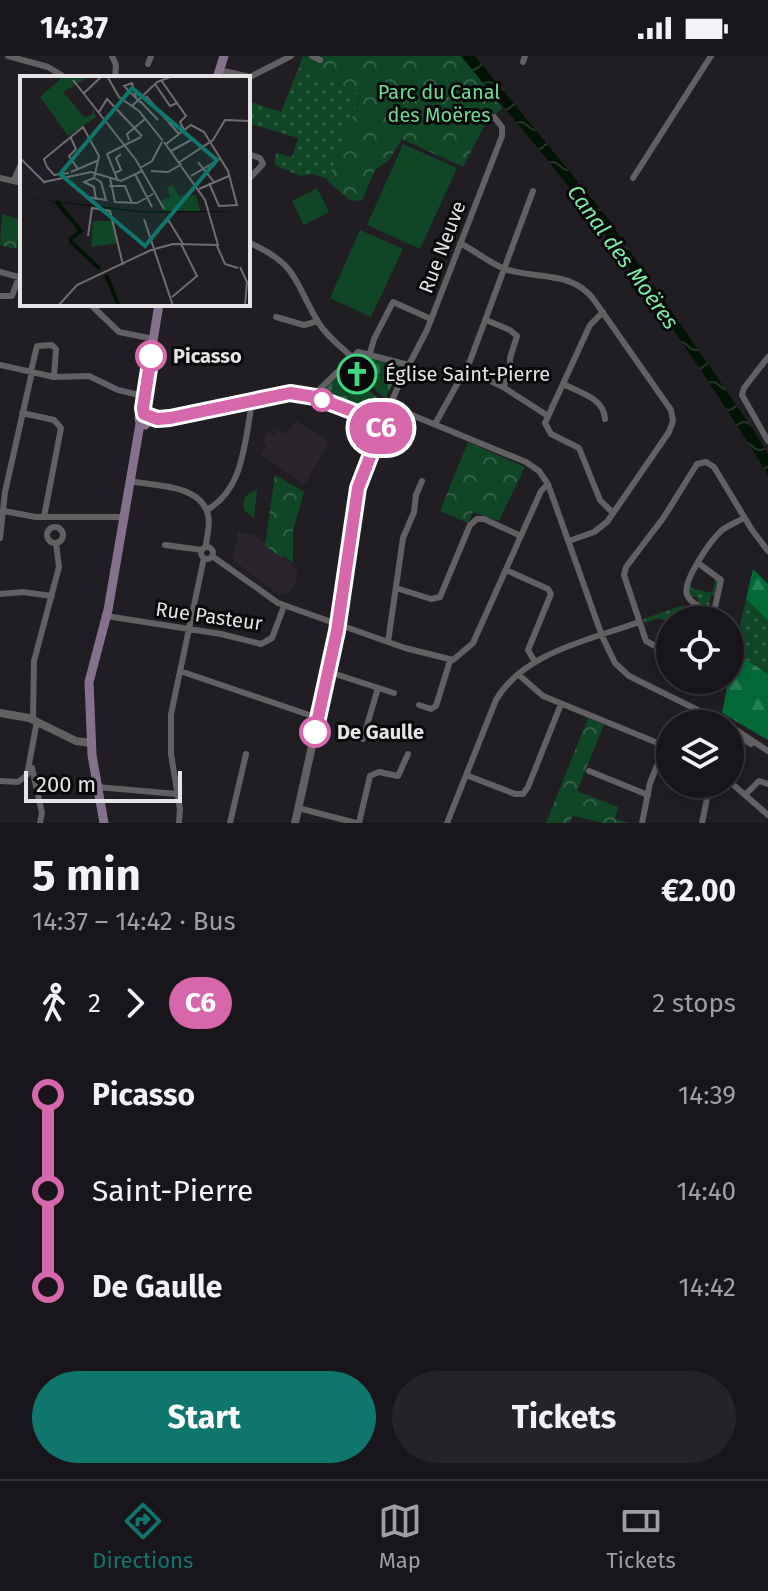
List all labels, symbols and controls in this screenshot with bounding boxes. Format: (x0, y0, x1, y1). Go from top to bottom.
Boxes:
text: 14:37 (40, 10, 108, 46)
inset map (20, 76, 250, 306)
park label: Parc du Canal des Moëres (378, 80, 500, 127)
water label: Canal des Moëres (562, 179, 684, 335)
street label: Rue Neuve (413, 198, 471, 296)
marker: Picasso (136, 341, 166, 371)
place label: Picasso (173, 344, 242, 368)
church icon: Église Saint-Pierre (336, 353, 378, 395)
place label: Église Saint-Pierre (385, 362, 550, 386)
unlabelled marker (311, 389, 333, 411)
line badge: C6 (345, 402, 417, 454)
text: C6 (365, 411, 397, 444)
street label: Rue Pasteur (154, 597, 264, 635)
map controls (656, 606, 744, 798)
button: locate (656, 606, 744, 694)
button: layers (656, 710, 744, 798)
marker: De Gaulle (300, 717, 330, 747)
place label: De Gaulle (337, 720, 424, 744)
scale bar (24, 767, 182, 803)
text: 200 m (36, 771, 96, 798)
text: 5 min (32, 849, 141, 902)
text: €2.00 (661, 873, 736, 909)
text: 14:37 – 14:42 · Bus (32, 906, 236, 937)
icon: walk (32, 981, 76, 1025)
icon: forward (113, 981, 157, 1025)
text: C6 (185, 986, 216, 1019)
text: 2 (88, 988, 101, 1019)
text: 2 stops (652, 988, 736, 1019)
text: Picasso (92, 1077, 195, 1113)
text: 14:39 (678, 1080, 736, 1111)
text: Saint-Pierre (92, 1173, 253, 1209)
text: 14:40 (676, 1176, 736, 1207)
text: De Gaulle (92, 1269, 222, 1305)
text: 14:42 (679, 1272, 736, 1303)
button: Start (32, 1371, 376, 1463)
button: Tickets (392, 1371, 736, 1463)
tab: Directions (92, 1499, 193, 1574)
tab: Map (378, 1499, 422, 1574)
tab: Tickets (606, 1499, 676, 1574)

